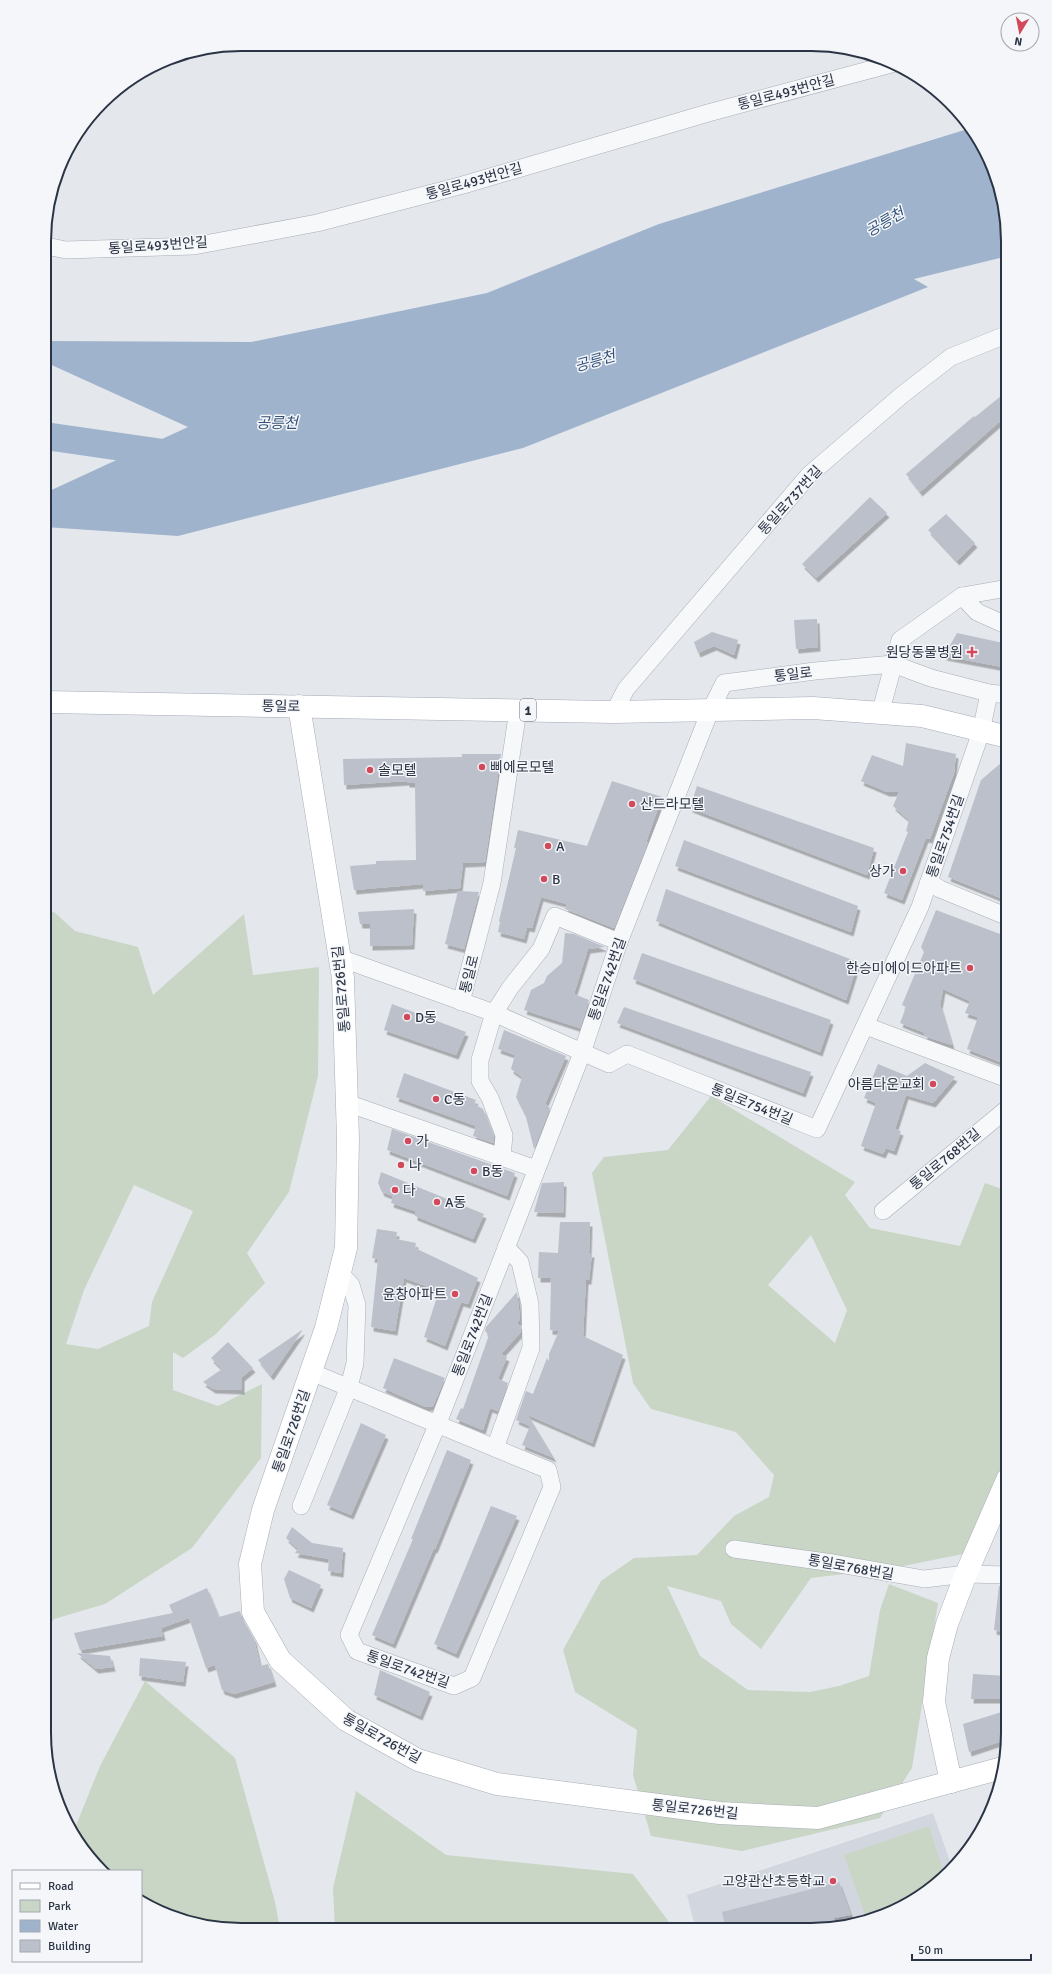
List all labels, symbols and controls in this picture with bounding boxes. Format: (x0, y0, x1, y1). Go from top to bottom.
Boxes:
north arrow (1000, 12, 1040, 52)
text: N (1013, 34, 1023, 48)
street label: 통일로493번안길 (736, 71, 837, 114)
street label: 통일로493번안길 (424, 160, 525, 203)
water label: 공릉천 (863, 203, 909, 240)
street label: 통일로493번안길 (108, 234, 208, 257)
water label: 공릉천 (573, 346, 619, 375)
water label: 공릉천 (256, 414, 300, 432)
street label: 통일로737번길 (755, 462, 826, 538)
place label: 원당동물병원 (886, 644, 963, 661)
marker: 원당동물병원 (966, 646, 978, 658)
street label: 통일로 (773, 664, 813, 685)
street label: 통일로 (262, 698, 301, 715)
road number: 1 (520, 699, 536, 721)
place label: 삐에로모텔 (490, 759, 554, 776)
place label: 솔모텔 (378, 762, 417, 779)
marker: 삐에로모텔 (477, 762, 487, 772)
marker: 솔모텔 (365, 765, 375, 775)
street label: 통일로754번길 (923, 792, 968, 880)
place label: 산드라모텔 (640, 796, 704, 813)
marker: 산드라모텔 (627, 799, 637, 809)
place label: A (556, 838, 565, 855)
marker: A (543, 841, 553, 851)
place label: 상가 (869, 863, 895, 880)
marker: 상가 (898, 866, 908, 876)
place label: B (552, 871, 560, 888)
marker: B (539, 874, 549, 884)
street label: 통일로742번길 (585, 935, 630, 1023)
street label: 통일로726번길 (329, 945, 354, 1033)
street label: 통일로 (457, 953, 482, 995)
place label: 한승미에이드아파트 (846, 960, 962, 977)
marker: 한승미에이드아파트 (965, 963, 975, 973)
place label: D동 (415, 1009, 437, 1026)
marker: D동 (402, 1012, 412, 1022)
place label: 아름다운교회 (848, 1076, 925, 1093)
marker: 아름다운교회 (928, 1079, 938, 1089)
street label: 통일로754번길 (708, 1080, 795, 1129)
place label: C동 (444, 1091, 465, 1108)
marker: C동 (431, 1094, 441, 1104)
street label: 통일로768번길 (906, 1125, 984, 1194)
place label: 가 (416, 1133, 429, 1150)
marker: 가 (403, 1136, 413, 1146)
place label: 나 (409, 1157, 422, 1174)
marker: 나 (396, 1160, 406, 1170)
place label: B동 (482, 1163, 503, 1180)
marker: B동 (469, 1166, 479, 1176)
place label: 다 (403, 1182, 416, 1199)
marker: 다 (390, 1185, 400, 1195)
place label: A동 (445, 1194, 467, 1211)
marker: A동 (432, 1197, 442, 1207)
place label: 윤창아파트 (383, 1286, 447, 1303)
marker: 윤창아파트 (450, 1289, 460, 1299)
street label: 통일로742번길 (449, 1291, 496, 1379)
street label: 통일로726번길 (269, 1387, 314, 1475)
street label: 통일로768번길 (807, 1552, 895, 1583)
street label: 통일로742번길 (364, 1647, 452, 1692)
street label: 통일로726번길 (340, 1710, 424, 1767)
street label: 통일로726번길 (651, 1796, 739, 1823)
legend (12, 1870, 142, 1962)
place label: 고양관산초등학교 (722, 1873, 825, 1890)
marker: 고양관산초등학교 (828, 1876, 838, 1886)
text: Road (48, 1879, 74, 1894)
text: Park (48, 1899, 71, 1914)
text: Water (48, 1919, 79, 1934)
scale bar (912, 1936, 1031, 1962)
text: Building (48, 1939, 91, 1954)
text: 50 m (918, 1943, 943, 1958)

